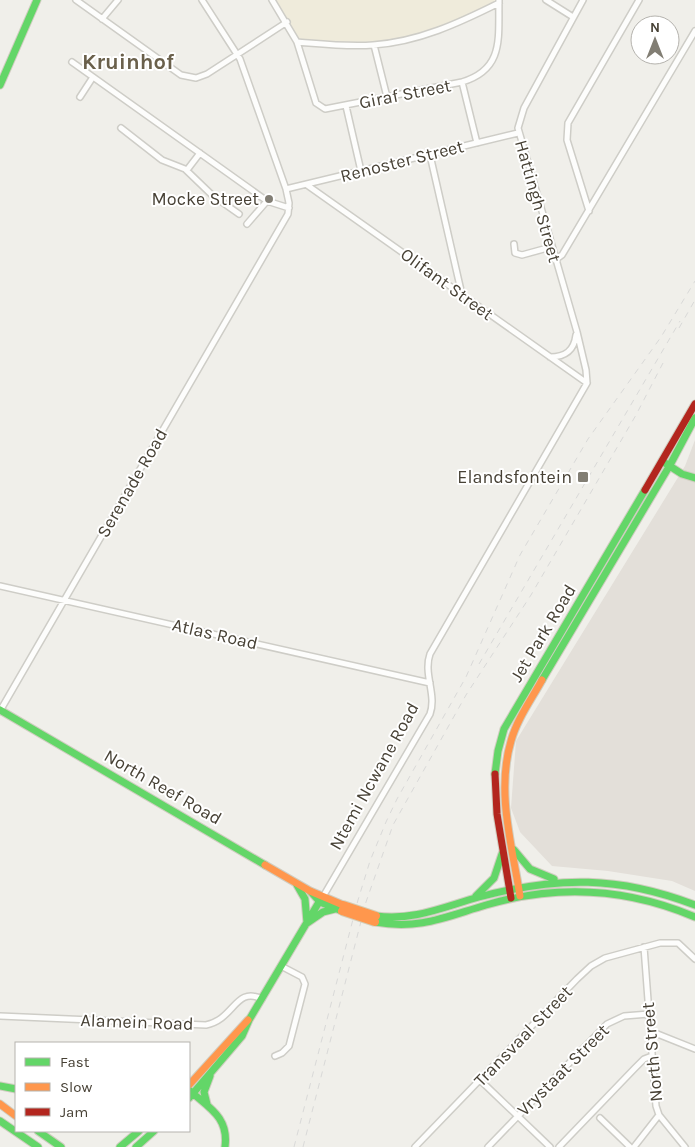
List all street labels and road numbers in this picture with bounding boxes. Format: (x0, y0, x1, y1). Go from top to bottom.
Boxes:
street label: Giraf Street (357, 74, 453, 114)
street label: Renoster Street (338, 135, 466, 187)
street label: Hattingh Street (510, 137, 566, 265)
street label: Olifant Street (396, 243, 498, 325)
street label: Serenade Road (92, 425, 172, 541)
street label: Jet Park Road (505, 580, 581, 686)
street label: Atlas Road (170, 613, 260, 655)
street label: Ntemi Ncwane Road (324, 698, 424, 854)
street label: North Reef Road (100, 744, 226, 830)
street label: Transvaal Street (469, 981, 577, 1091)
street label: North Street (637, 1001, 667, 1103)
street label: Alamein Road (80, 1009, 194, 1035)
street label: Vrystaat Street (512, 1019, 614, 1121)

